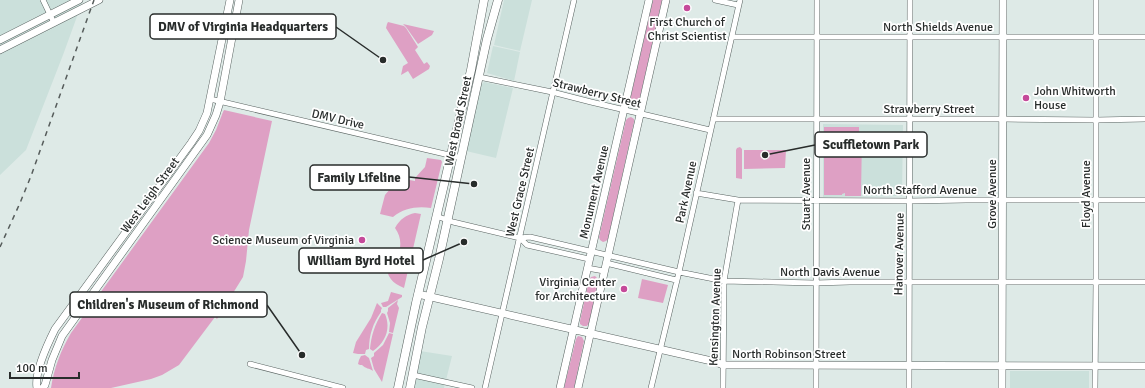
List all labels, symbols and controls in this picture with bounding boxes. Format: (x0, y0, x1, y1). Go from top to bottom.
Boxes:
marker: First Church of Christ Scientist (682, 3, 692, 13)
callout: DMV of Virginia Headquarters (150, 14, 336, 39)
place label: First Church of Christ Scientist (648, 15, 727, 44)
text: DMV of Virginia Headquarters (158, 19, 328, 35)
street label: North Shields Avenue (883, 20, 993, 35)
street label: West Broad Street (442, 75, 475, 167)
street label: Strawberry Street (551, 75, 643, 112)
place label: John Whitworth House (1034, 84, 1116, 113)
marker: John Whitworth House (1021, 93, 1031, 103)
street label: Strawberry Street (884, 102, 974, 117)
street label: DMV Drive (310, 106, 366, 133)
callout: Scuffletown Park (815, 132, 927, 157)
text: Scuffletown Park (823, 137, 920, 153)
street label: Monument Avenue (576, 144, 613, 240)
street label: West Grace Street (503, 146, 538, 238)
street label: West Leigh Street (118, 155, 183, 236)
street label: Stuart Avenue (799, 158, 814, 230)
street label: Grove Avenue (985, 159, 1000, 229)
street label: Park Avenue (673, 160, 700, 225)
street label: Floyd Avenue (1079, 160, 1094, 228)
callout: Family Lifeline (310, 165, 409, 190)
text: Family Lifeline (317, 170, 401, 186)
street label: North Stafford Avenue (863, 183, 977, 198)
street label: Hanover Avenue (891, 213, 908, 296)
place label: Science Museum of Virginia (213, 233, 354, 248)
marker: Science Museum of Virginia (357, 235, 367, 245)
callout: William Byrd Hotel (299, 248, 423, 273)
text: William Byrd Hotel (307, 253, 415, 269)
street label: North Davis Avenue (780, 265, 880, 280)
street label: Kensington Avenue (706, 268, 725, 366)
place label: Virginia Center for Architecture (535, 275, 617, 304)
marker: Virginia Center for Architecture (619, 284, 629, 294)
callout: Children's Museum of Richmond (70, 292, 267, 317)
text: Children's Museum of Richmond (77, 297, 259, 313)
street label: North Robinson Street (732, 347, 846, 362)
scale bar (10, 354, 79, 380)
text: 100 m (16, 361, 48, 376)

